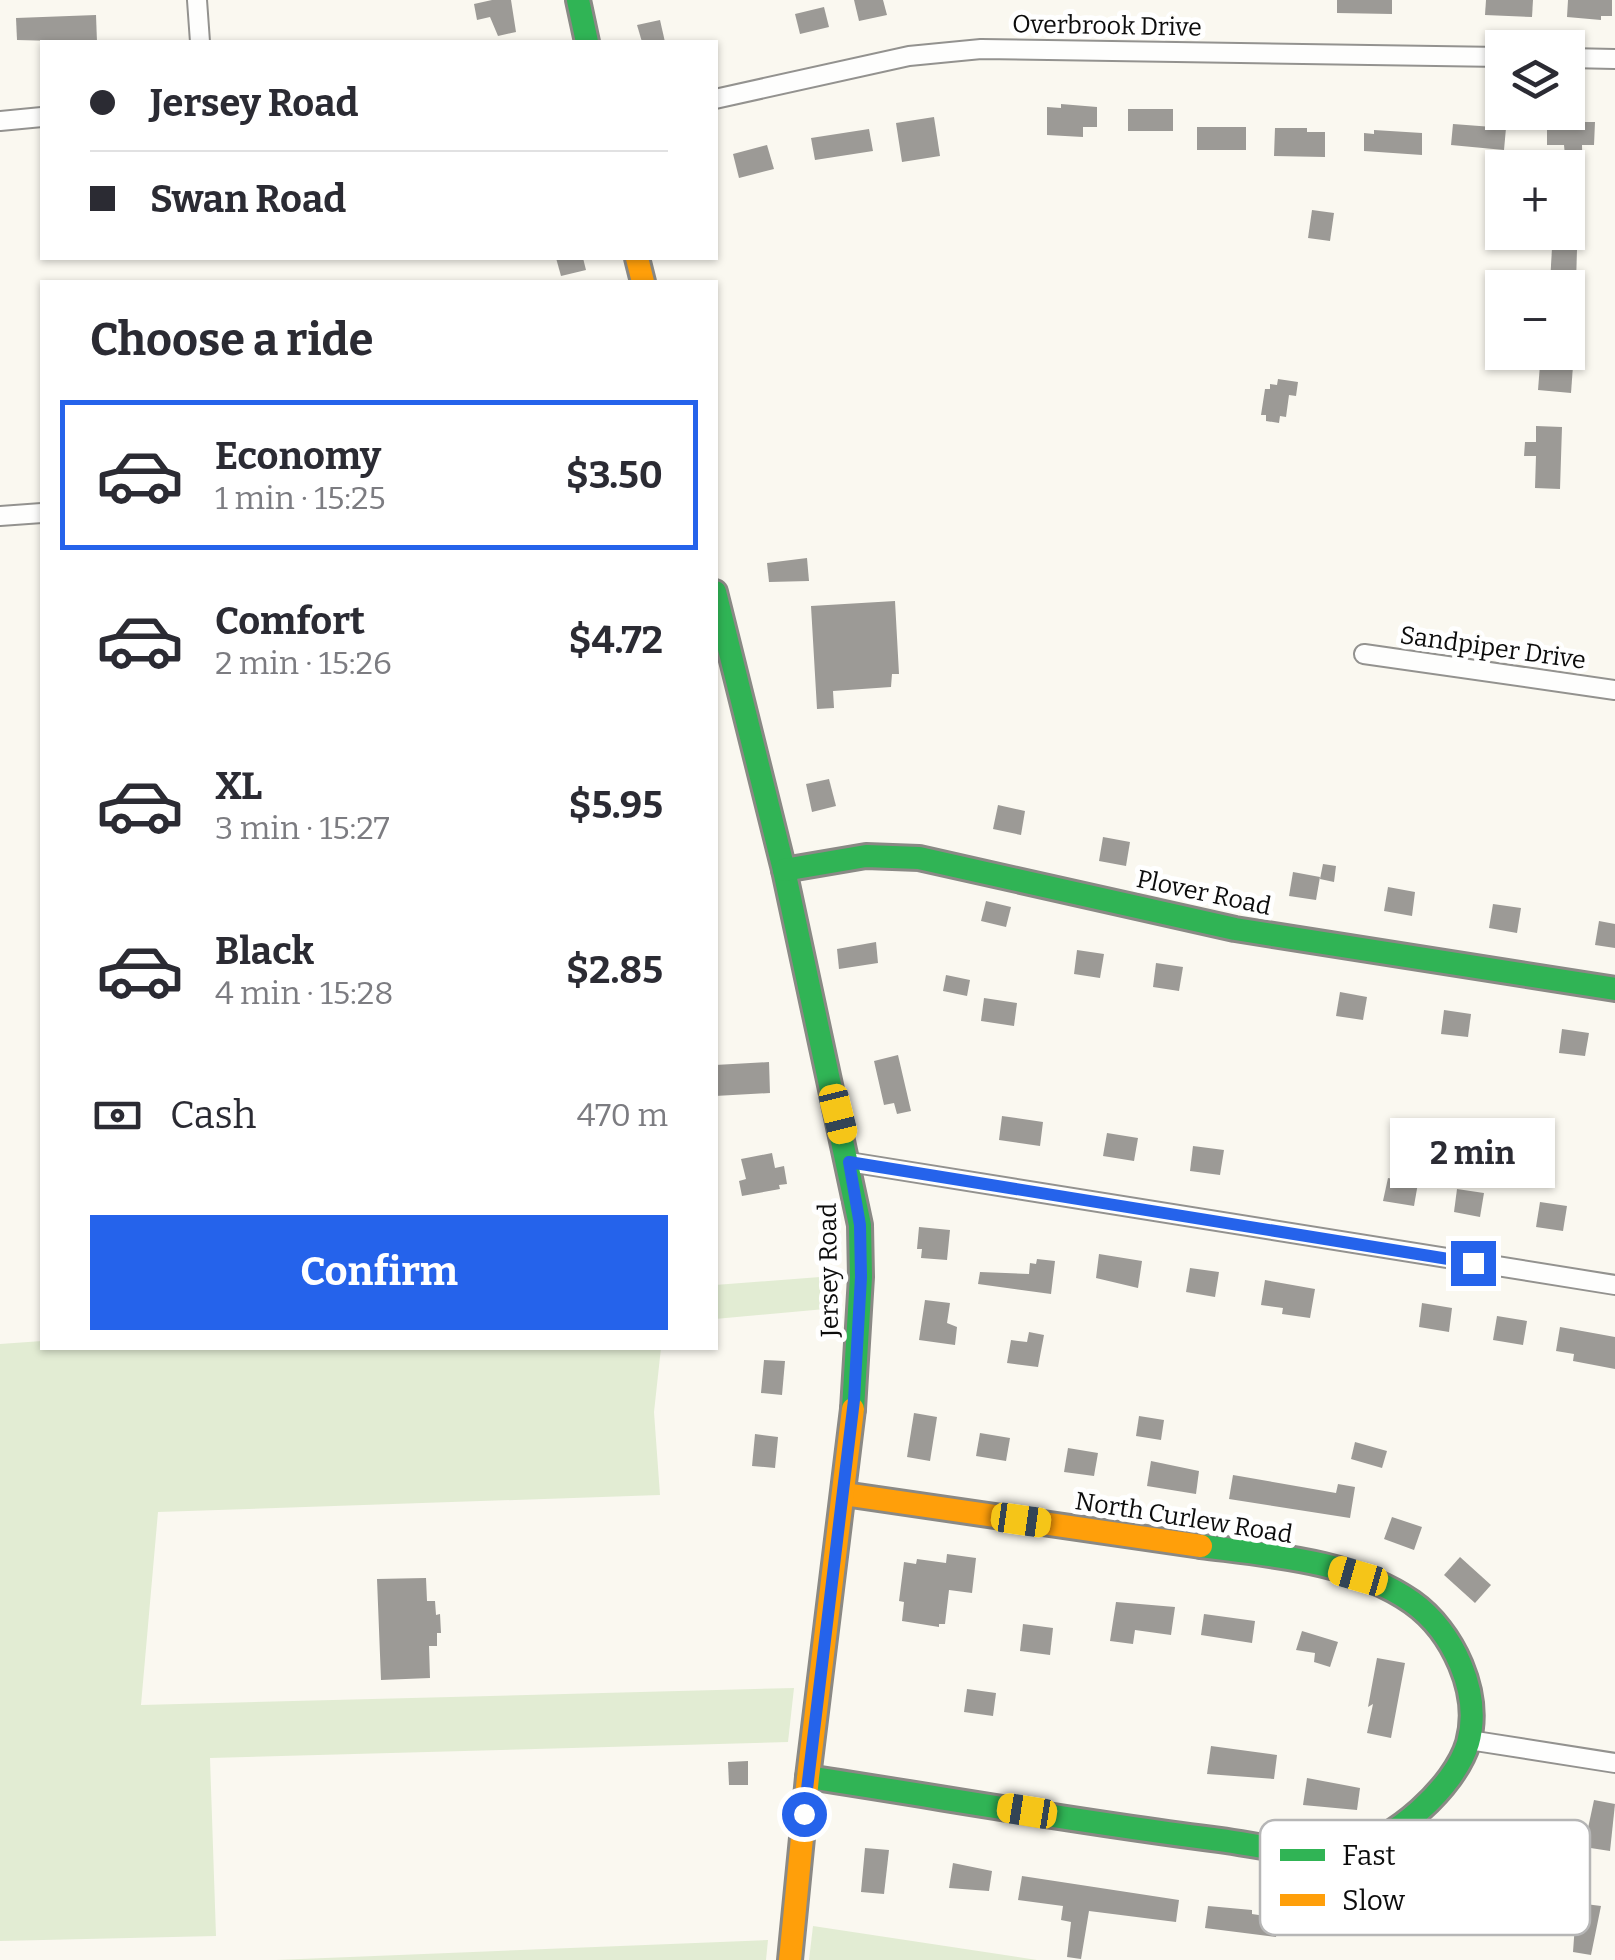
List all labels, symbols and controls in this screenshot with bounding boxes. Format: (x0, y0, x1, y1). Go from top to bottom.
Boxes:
street label: Overbrook Drive (1012, 9, 1202, 43)
map controls (1485, 30, 1585, 370)
button: layers (1485, 30, 1585, 130)
text: Jersey Road (150, 80, 359, 126)
button: + (1485, 150, 1585, 250)
text: Swan Road (150, 176, 346, 222)
button: − (1485, 270, 1585, 370)
text: Choose a ride (90, 313, 373, 367)
icon: car (95, 430, 185, 520)
text: Economy (215, 433, 381, 479)
text: $3.50 (566, 452, 663, 498)
text: 1 min · 15:25 (215, 479, 386, 517)
icon: car (95, 595, 185, 685)
text: Comfort (215, 598, 365, 644)
text: $4.72 (568, 617, 663, 663)
street label: Sandpiper Drive (1398, 620, 1588, 676)
text: 2 min · 15:26 (215, 644, 392, 682)
icon: car (95, 760, 185, 850)
text: XL (215, 763, 262, 809)
text: $5.95 (568, 782, 663, 828)
text: 3 min · 15:27 (215, 809, 390, 847)
street label: Plover Road (1134, 864, 1274, 922)
icon: car (95, 925, 185, 1015)
text: Black (215, 928, 314, 974)
text: $2.85 (566, 947, 663, 993)
text: 4 min · 15:28 (215, 974, 393, 1012)
car (816, 1081, 860, 1147)
icon: cash (90, 1088, 145, 1143)
text: Cash (170, 1092, 256, 1138)
text: 470 m (577, 1096, 668, 1134)
callout: 2 min (1390, 1118, 1556, 1188)
text: 2 min (1430, 1134, 1515, 1172)
street label: Jersey Road (813, 1202, 845, 1338)
button: Confirm (90, 1215, 668, 1330)
route end (1451, 1241, 1496, 1286)
street label: North Curlew Road (1073, 1486, 1295, 1550)
car (989, 1501, 1053, 1539)
car (1325, 1553, 1391, 1599)
car (995, 1791, 1059, 1831)
route start (782, 1792, 827, 1837)
legend (1260, 1820, 1590, 1935)
text: Fast (1342, 1839, 1396, 1872)
text: Slow (1342, 1884, 1405, 1917)

